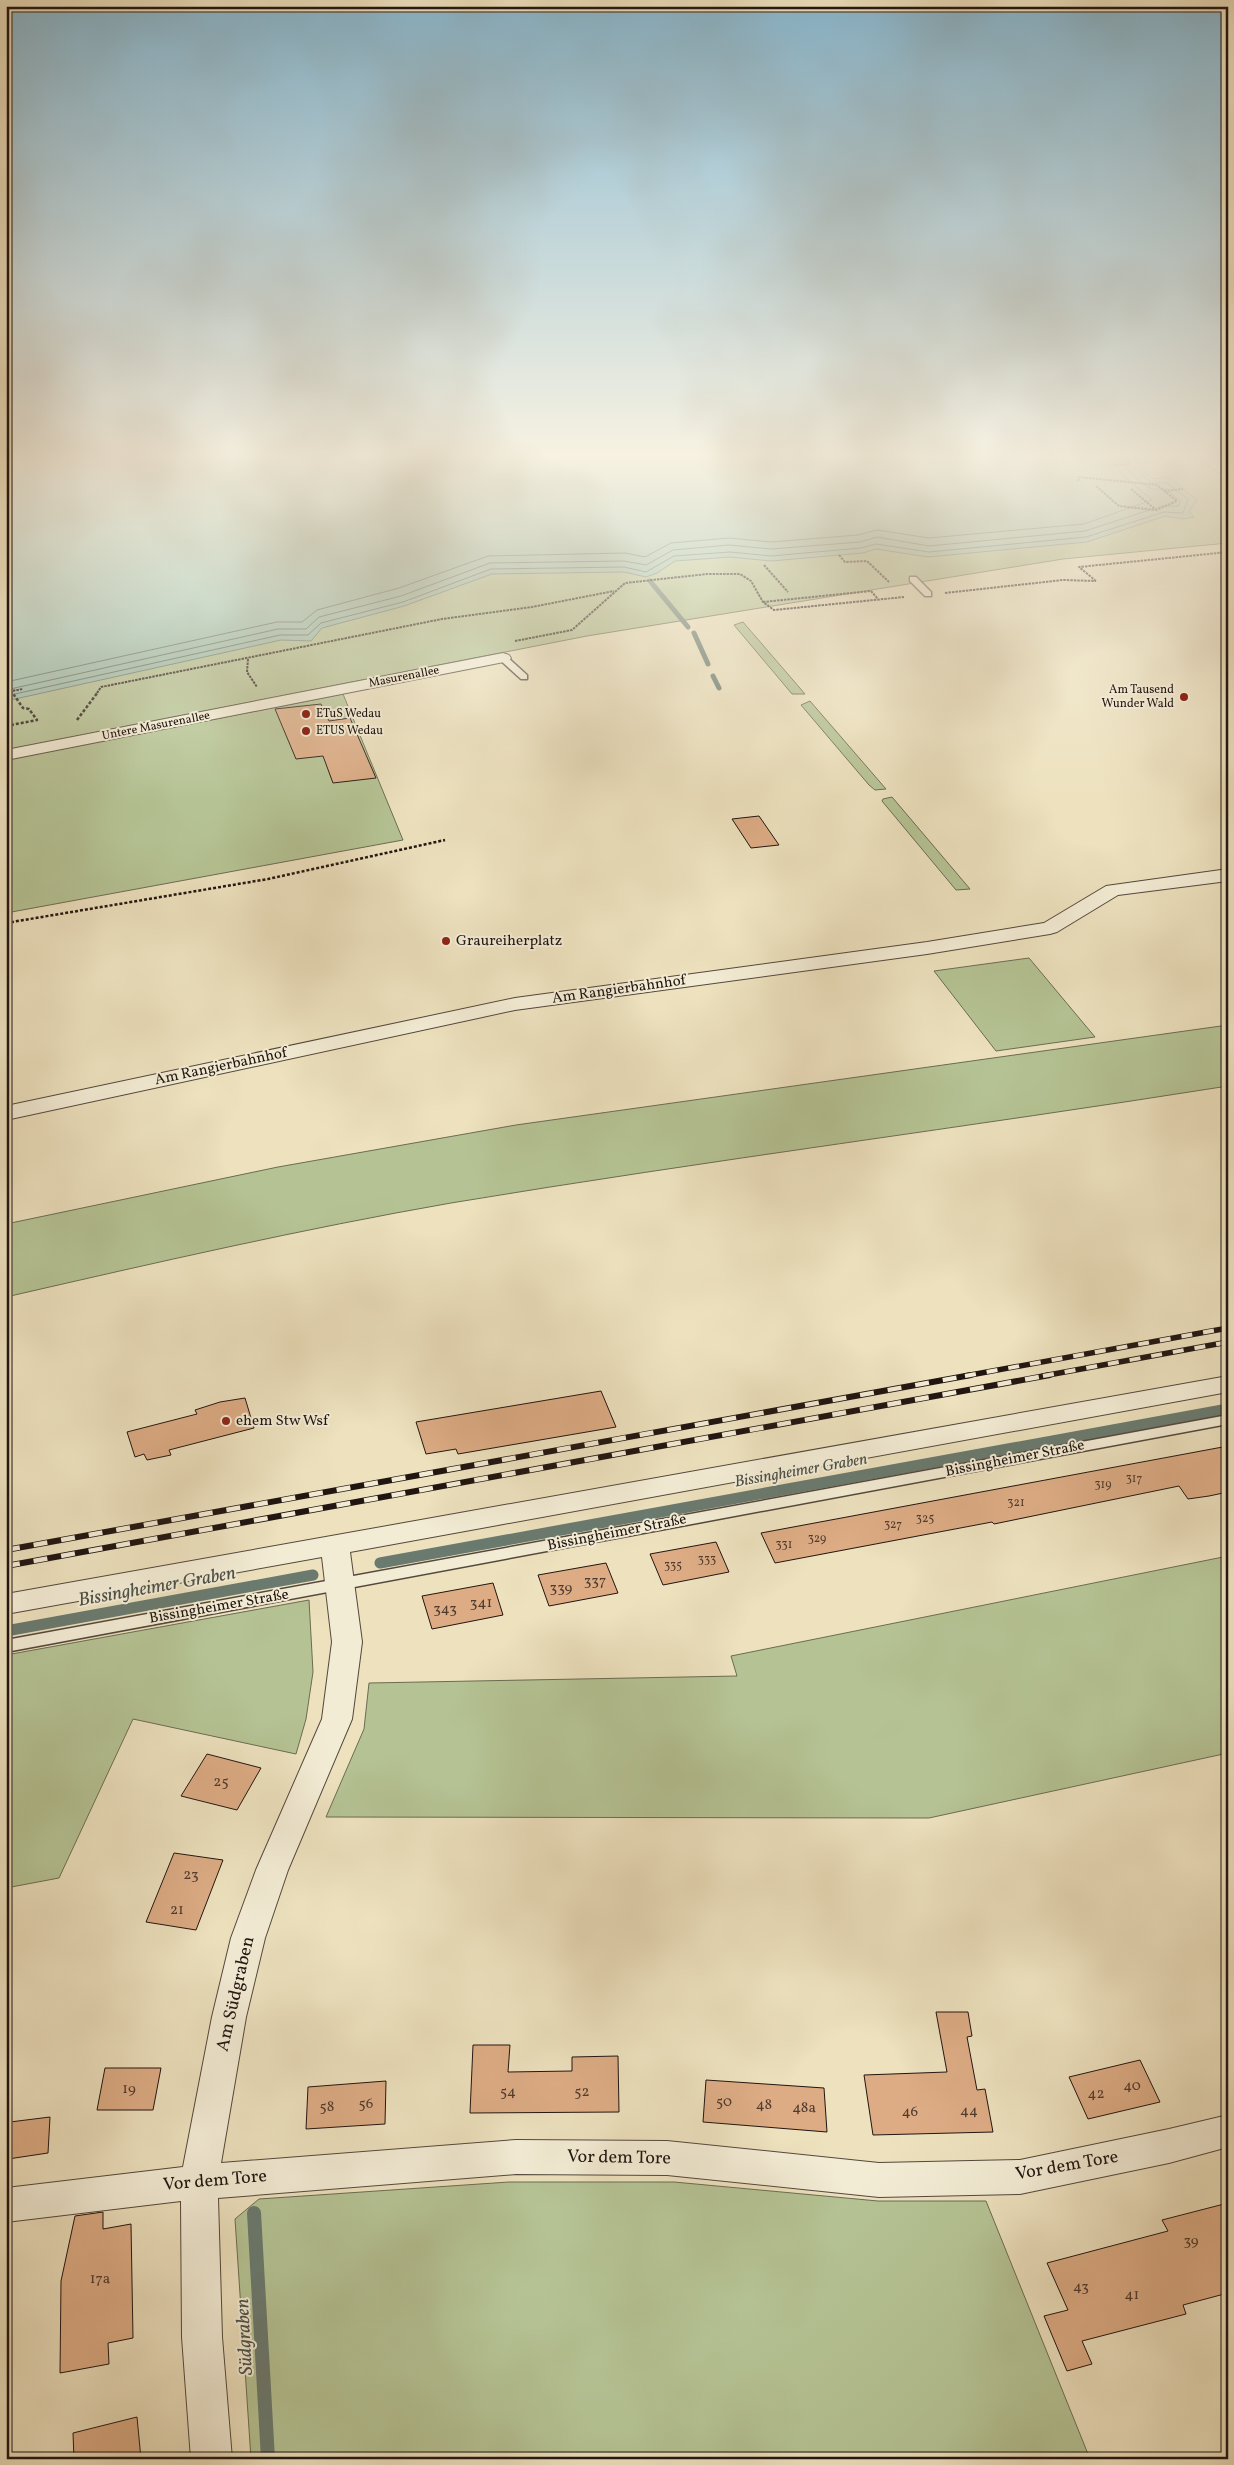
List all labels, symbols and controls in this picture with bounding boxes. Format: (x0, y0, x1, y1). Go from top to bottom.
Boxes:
street label: Masurenallee (367, 662, 441, 692)
place label: Am Tausend Wunder Wald (1101, 682, 1174, 712)
marker: Am Tausend Wunder Wald (1178, 691, 1190, 703)
place label: ETuS Wedau (316, 706, 381, 722)
street label: Untere Masurenallee (101, 708, 212, 744)
marker: ETuS Wedau (300, 708, 312, 720)
place label: ETUS Wedau (316, 723, 383, 739)
marker: ETUS Wedau (300, 725, 312, 737)
place label: Graureiherplatz (456, 931, 562, 952)
marker: Graureiherplatz (440, 935, 452, 947)
street label: Am Rangierbahnhof (551, 970, 689, 1010)
street label: Am Rangierbahnhof (153, 1042, 291, 1091)
place label: ehem Stw Wsf (236, 1411, 330, 1432)
marker: ehem Stw Wsf (220, 1415, 232, 1427)
street label: Bissingheimer Straße (944, 1435, 1086, 1483)
water label: Bissingheimer Graben (733, 1448, 869, 1494)
house number: 317 (1126, 1471, 1142, 1487)
house number: 319 (1094, 1477, 1112, 1493)
house number: 321 (1007, 1495, 1025, 1511)
street label: Bissingheimer Straße (546, 1509, 688, 1557)
house number: 325 (916, 1511, 934, 1527)
house number: 327 (884, 1517, 902, 1533)
house number: 329 (808, 1531, 826, 1547)
house number: 331 (776, 1537, 792, 1553)
house number: 333 (698, 1552, 716, 1568)
house number: 335 (664, 1558, 682, 1574)
water label: Bissingheimer Graben (76, 1560, 238, 1614)
house number: 337 (584, 1571, 606, 1592)
house number: 339 (550, 1578, 573, 1599)
street label: Bissingheimer Straße (148, 1584, 290, 1630)
house number: 341 (470, 1593, 492, 1614)
house number: 343 (433, 1599, 457, 1620)
house number: 25 (213, 1772, 229, 1793)
house number: 23 (183, 1865, 199, 1886)
house number: 21 (170, 1900, 184, 1921)
street label: Am Südgraben (211, 1934, 261, 2054)
house number: 40 (1123, 2076, 1141, 2097)
house number: 19 (122, 2079, 136, 2100)
house number: 54 (500, 2082, 516, 2103)
house number: 52 (574, 2082, 590, 2103)
house number: 42 (1087, 2084, 1105, 2105)
house number: 50 (716, 2092, 732, 2113)
house number: 56 (359, 2094, 373, 2115)
house number: 48 (756, 2095, 772, 2116)
house number: 58 (320, 2097, 334, 2118)
house number: 48a (792, 2098, 816, 2119)
house number: 44 (960, 2101, 978, 2122)
house number: 46 (902, 2102, 918, 2123)
street label: Vor dem Tore (567, 2145, 671, 2171)
street label: Vor dem Tore (1014, 2145, 1120, 2187)
street label: Vor dem Tore (162, 2164, 268, 2198)
house number: 39 (1183, 2231, 1199, 2252)
house number: 17a (90, 2269, 110, 2290)
house number: 43 (1073, 2277, 1089, 2298)
house number: 41 (1125, 2285, 1139, 2306)
water label: Südgraben (230, 2298, 260, 2376)

